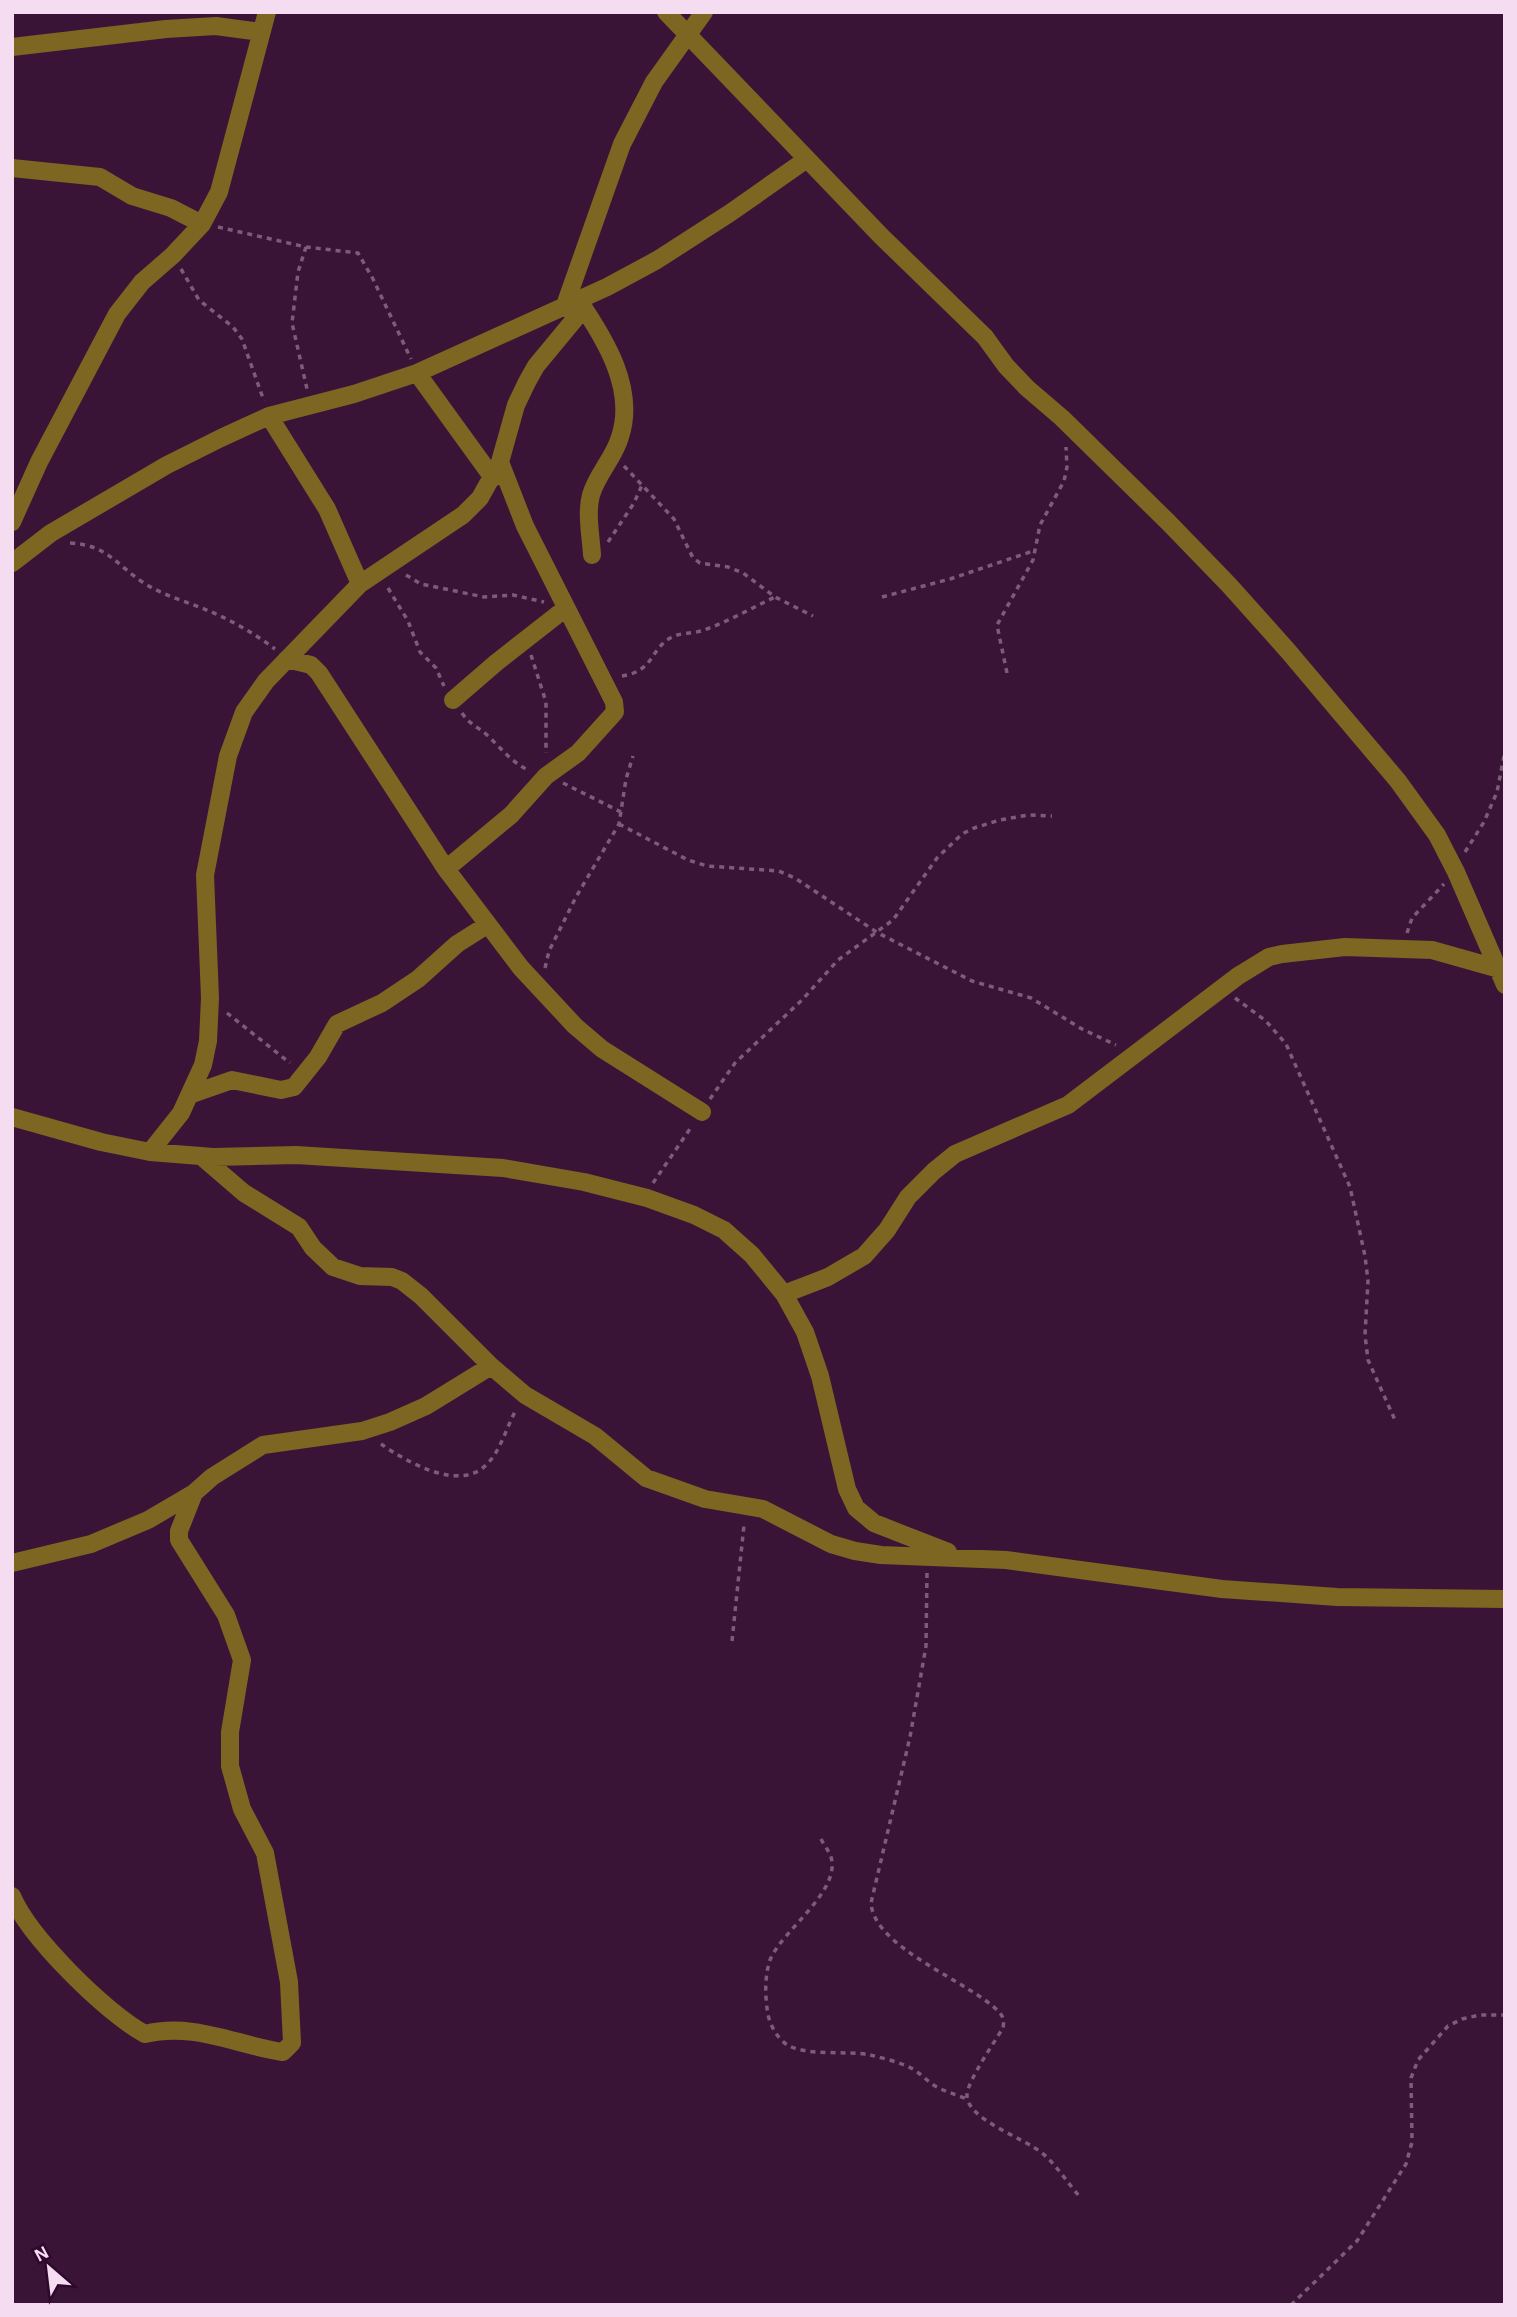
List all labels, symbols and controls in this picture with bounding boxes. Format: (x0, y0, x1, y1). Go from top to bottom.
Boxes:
north arrow (14, 2233, 84, 2303)
text: N (31, 2243, 52, 2266)

